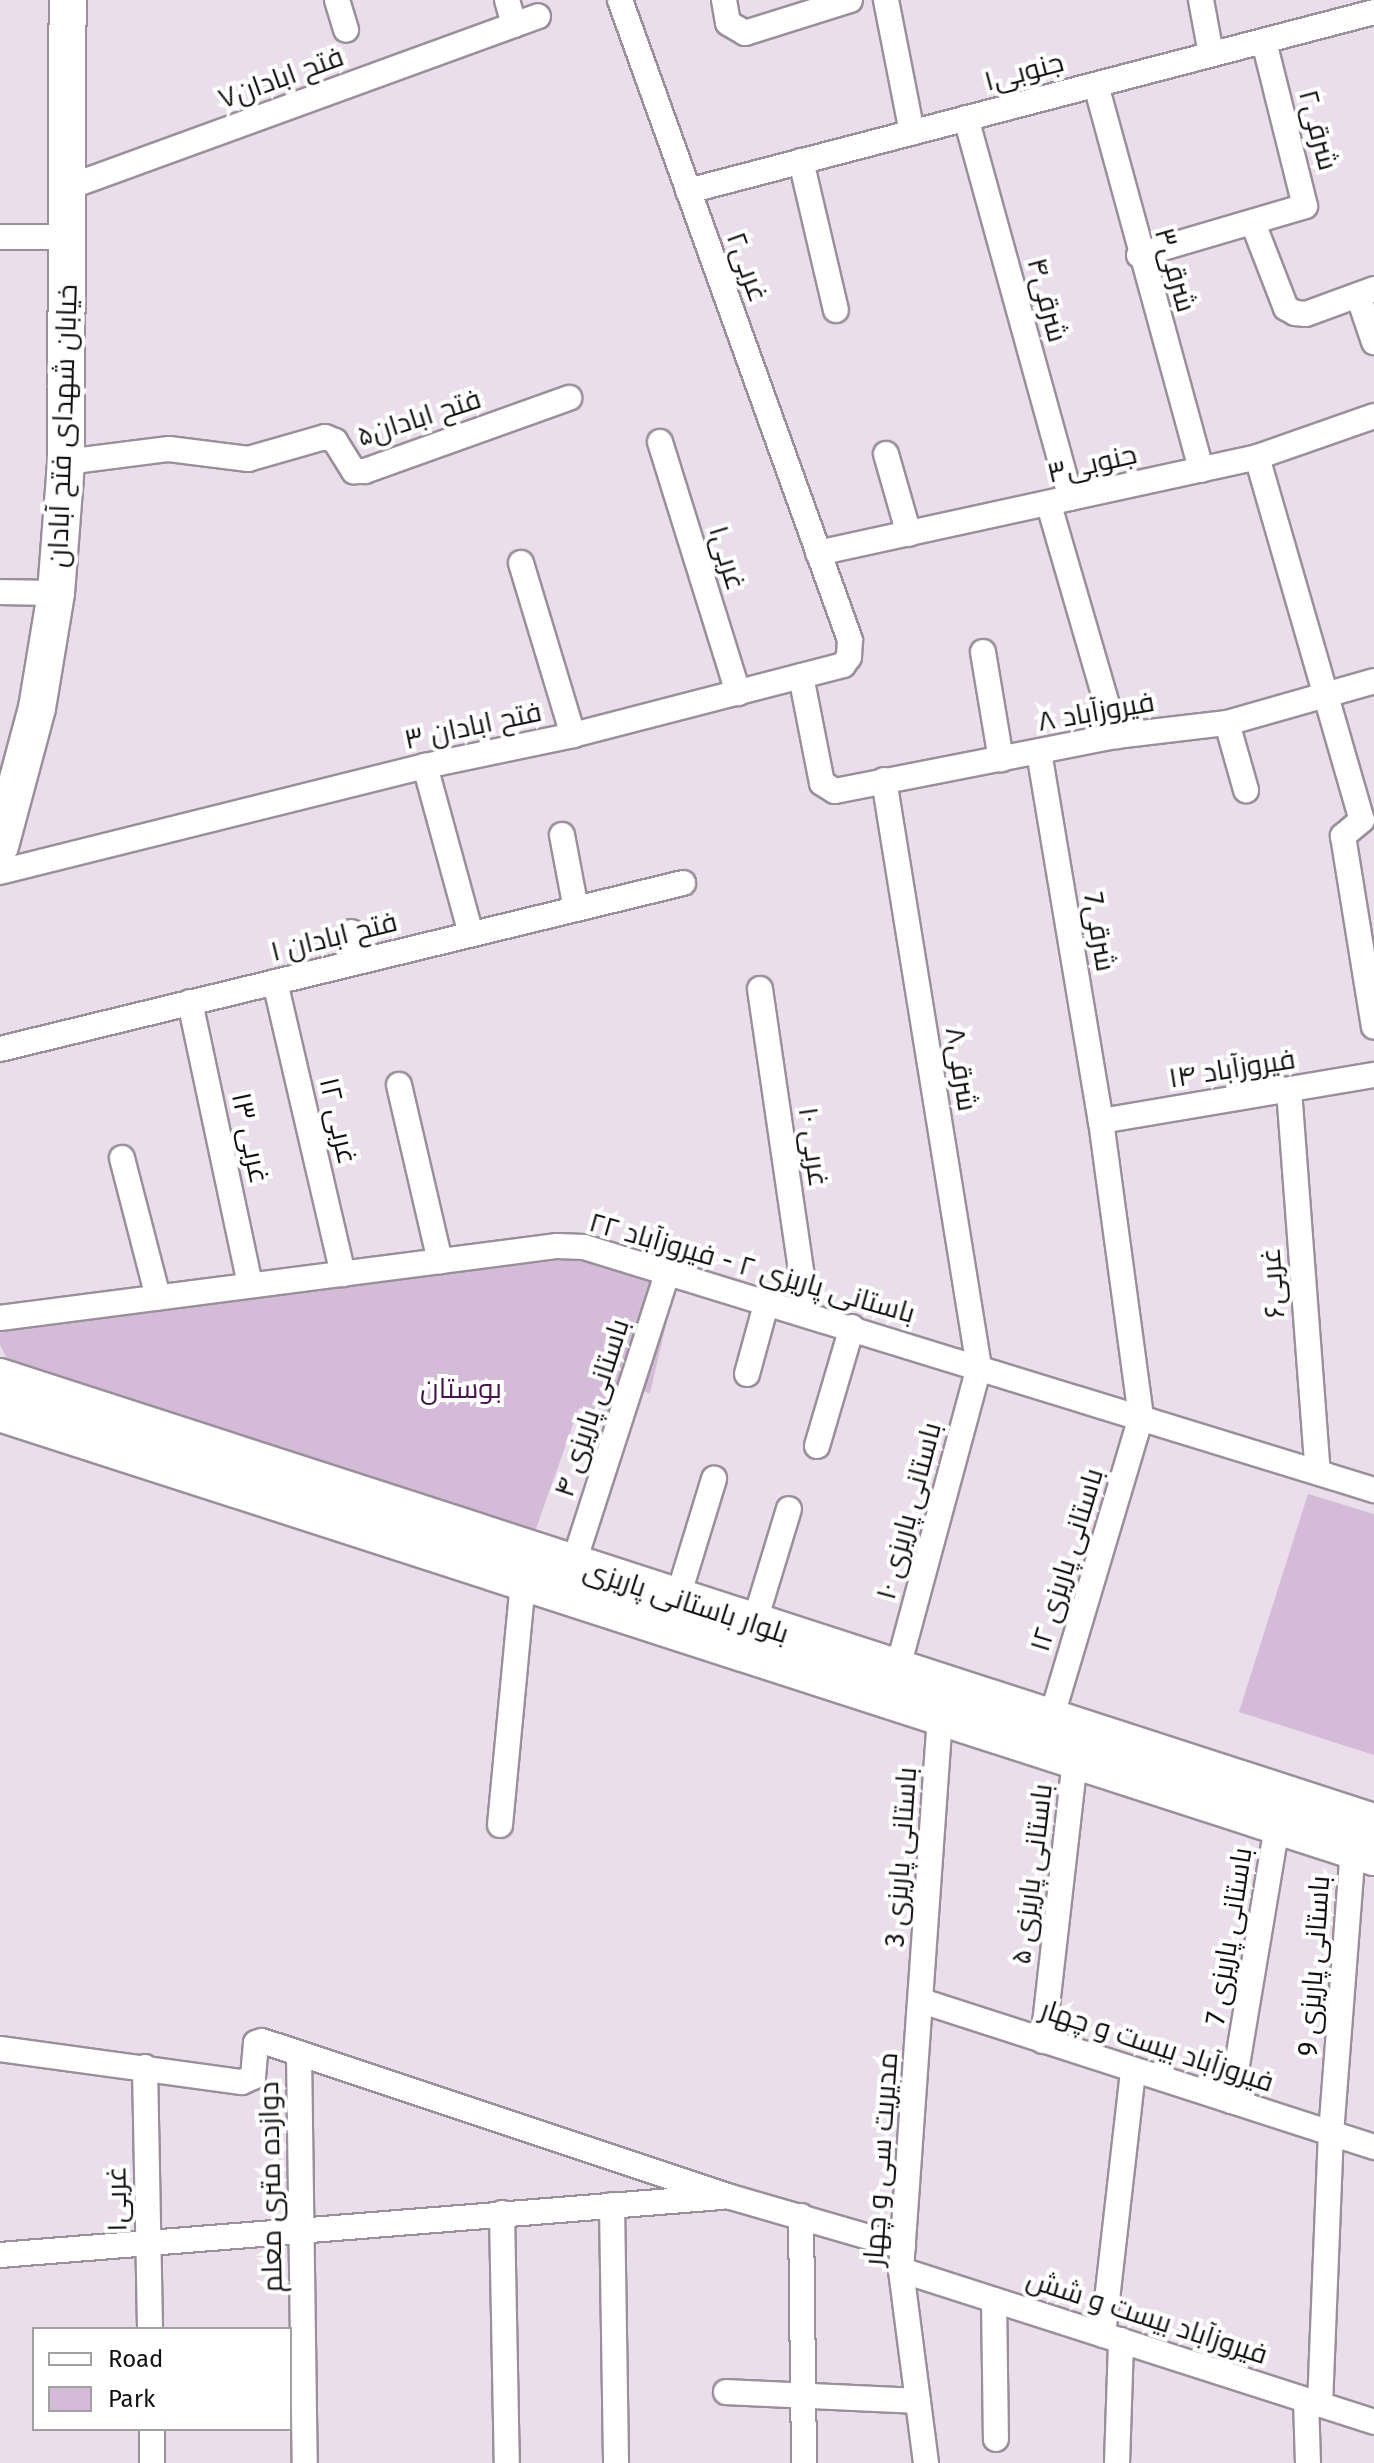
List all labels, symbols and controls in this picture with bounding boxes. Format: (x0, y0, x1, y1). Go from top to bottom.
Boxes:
street label: فتح ابادان۷ (214, 40, 348, 116)
street label: جنوبی۱ (981, 45, 1067, 99)
street label: شرقی۲ (1291, 86, 1345, 174)
street label: شرقی۳ (1147, 224, 1203, 316)
street label: غربی۲ (719, 227, 775, 307)
street label: شرقی۴ (1020, 254, 1074, 346)
street label: خیابان شهدای فتح آبادان (41, 284, 85, 568)
street label: فتح ابادان۵ (353, 382, 485, 454)
street label: جنوبی۳ (1044, 437, 1140, 491)
street label: غربی۱ (701, 522, 753, 594)
street label: فیروزآباد ۸ (1035, 685, 1157, 739)
street label: فتح ابادان ۳ (401, 695, 545, 757)
street label: شرقی7 (1076, 890, 1122, 974)
street label: فتح ابادان ۱ (267, 905, 401, 969)
street label: شرقی۸ (938, 1025, 984, 1113)
street label: فیروزآباد ۱۴ (1166, 1042, 1298, 1096)
street label: غربی ۱۲ (312, 1074, 364, 1168)
street label: غربی ۱۳ (224, 1089, 276, 1187)
street label: غربی ۱۰ (791, 1105, 835, 1189)
street label: باستانی پاریزی ۲ - فیروزآباد ۲۲ (585, 1205, 919, 1331)
street label: غربی۶ (1254, 1247, 1292, 1319)
street label: باستانی پاریزی ۴ (547, 1315, 637, 1501)
park label: بوستان (420, 1372, 502, 1406)
street label: باستانی پاریزی ۱۰ (869, 1419, 949, 1603)
street label: باستانی پاریزی ۱۲ (1023, 1464, 1111, 1656)
street label: بلوار باستانی پاریزی (579, 1553, 793, 1651)
street label: باستانی پاریزی 3 (878, 1766, 924, 1948)
street label: باستانی پاریزی ۵ (1004, 1782, 1060, 1966)
street label: باستانی پاریزی 7 (1198, 1845, 1260, 2027)
street label: باستانی پاریزی 9 (1291, 1874, 1337, 2058)
street label: فیروزآباد بیست و چهار (1036, 1992, 1278, 2100)
street label: مدیریت سی و چهار (857, 2051, 905, 2267)
street label: دوازده متری معلم (252, 2081, 290, 2293)
street label: غربی۱ (100, 2166, 134, 2232)
street label: فیروزآباد بیست و شش (1022, 2262, 1272, 2372)
legend (32, 2327, 292, 2431)
text: Road (108, 2345, 163, 2373)
text: Park (108, 2385, 155, 2413)

